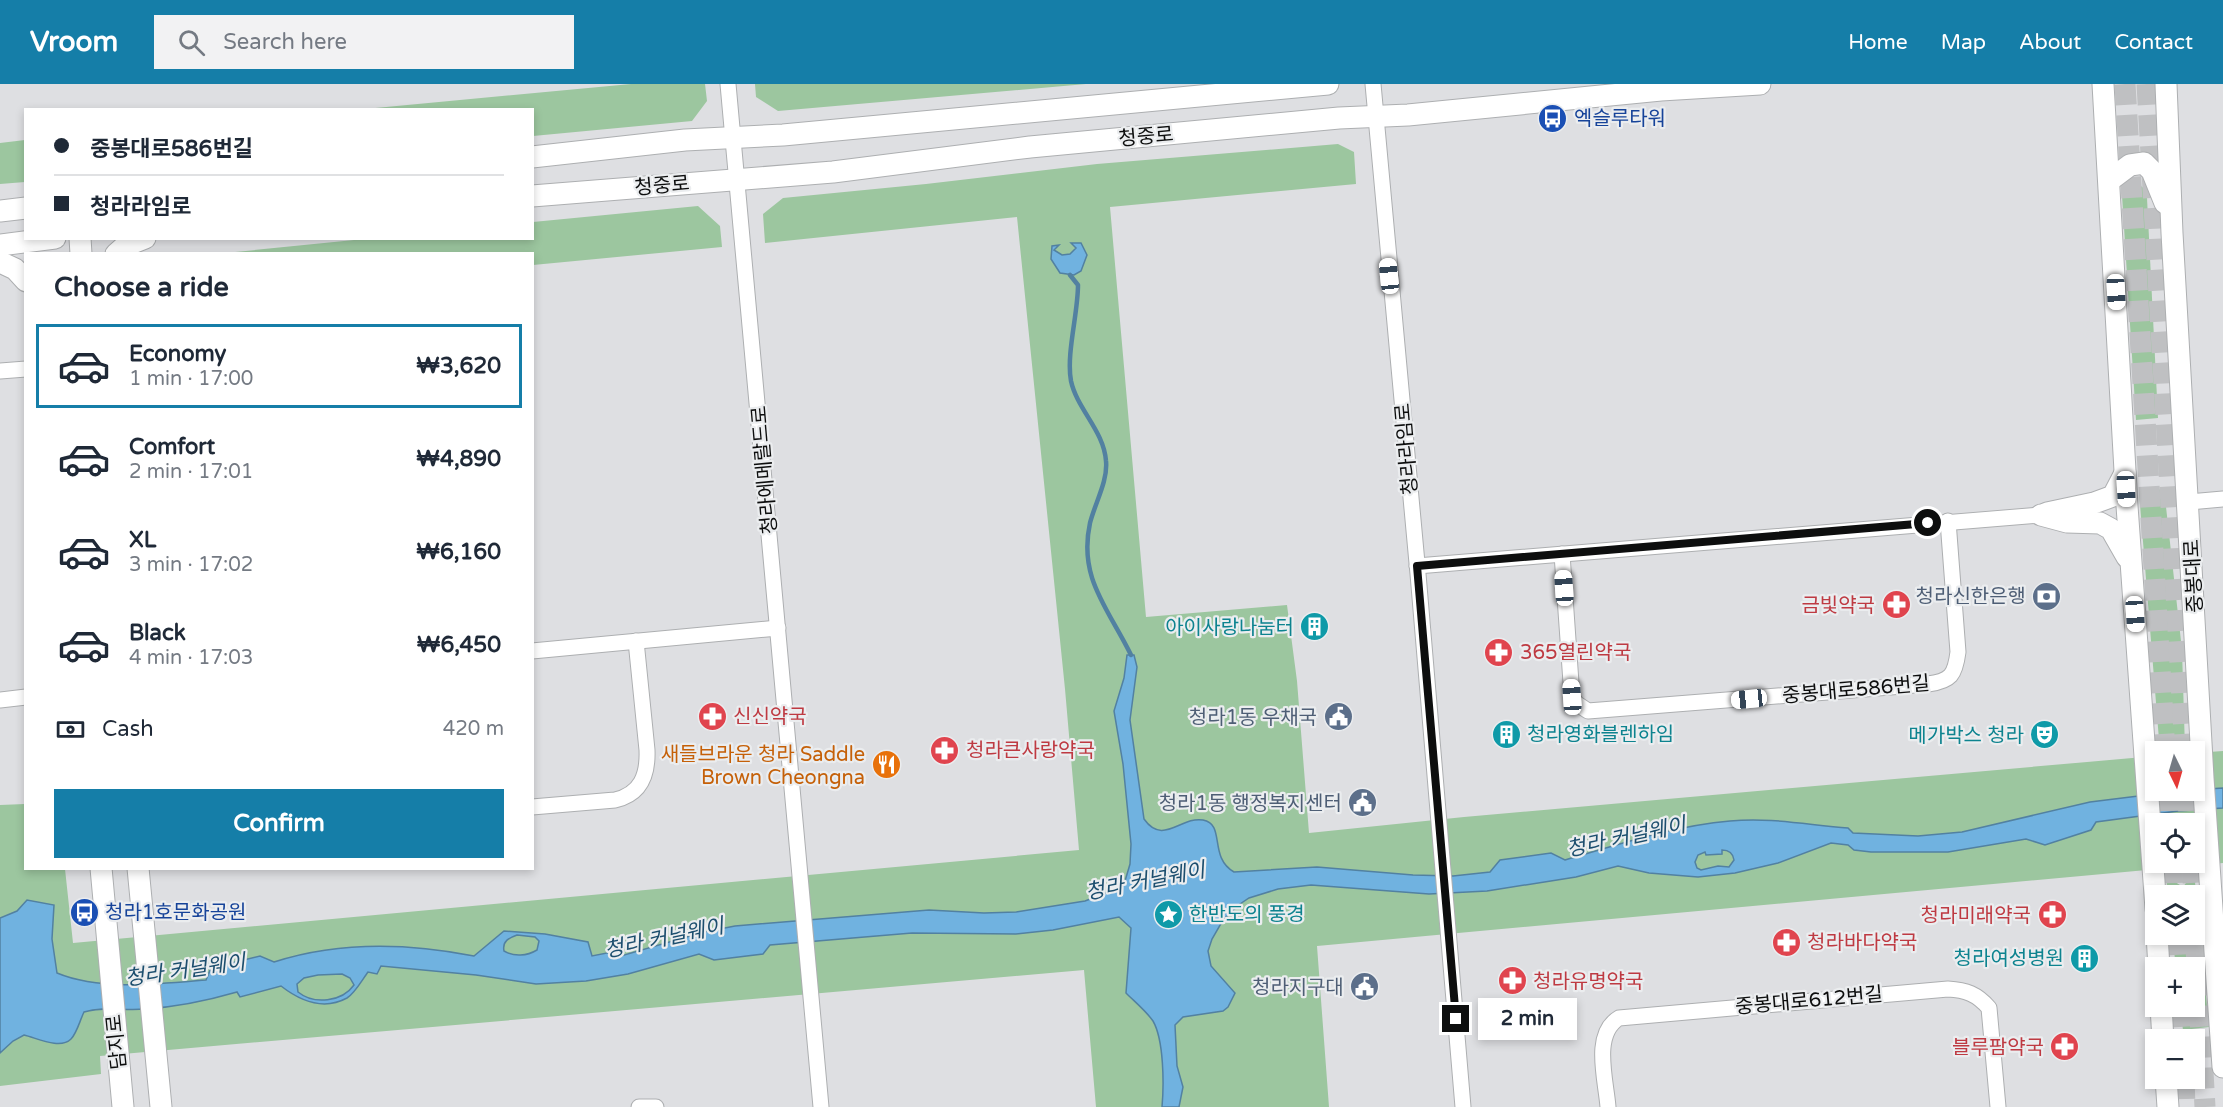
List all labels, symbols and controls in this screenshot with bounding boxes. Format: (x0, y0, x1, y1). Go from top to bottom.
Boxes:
search box (154, 15, 574, 69)
text: Vroom (30, 25, 118, 59)
icon: search (175, 26, 208, 59)
text: Search here (223, 29, 347, 55)
text: Home (1848, 30, 1908, 55)
text: Map (1941, 30, 1986, 55)
text: About (2019, 30, 2081, 55)
text: Contact (2114, 30, 2193, 55)
bus stop icon: 엑슬루타워 (1537, 102, 1569, 134)
place label: 엑슬루타워 (1574, 107, 1666, 131)
street label: 청중로 (1118, 123, 1175, 151)
text: 중봉대로586번길 (90, 136, 253, 162)
street label: 청중로 (634, 172, 691, 200)
text: 청라라임로 (90, 194, 191, 220)
car (1378, 257, 1400, 295)
text: Choose a ride (54, 271, 229, 304)
car (2106, 274, 2126, 310)
icon: car (57, 339, 111, 393)
text: Economy (129, 341, 226, 367)
text: ₩3,620 (416, 353, 501, 379)
text: 1 min · 17:00 (129, 367, 253, 391)
street label: 청라라임로 (1391, 402, 1423, 496)
street label: 청라에메랄드로 (747, 405, 783, 535)
icon: car (57, 432, 111, 486)
text: Comfort (129, 434, 215, 460)
text: ₩4,890 (416, 446, 501, 472)
text: 2 min · 17:01 (129, 460, 253, 484)
car (2116, 471, 2136, 507)
route start (1914, 509, 1941, 536)
icon: car (57, 525, 111, 579)
text: XL (129, 527, 156, 553)
text: ₩6,160 (416, 539, 501, 565)
street label: 중봉대로 (2180, 539, 2208, 613)
text: 3 min · 17:02 (129, 553, 253, 577)
car (1554, 569, 1574, 607)
bank icon: 청라신한은행 (2031, 580, 2063, 612)
place label: 청라신한은행 (1916, 585, 2026, 609)
pharmacy icon: 금빛약국 (1880, 589, 1912, 621)
place label: 금빛약국 (1801, 594, 1875, 618)
car (2125, 595, 2145, 633)
building icon: 아이사랑나눔터 (1299, 611, 1331, 643)
place label: 아이사랑나눔터 (1165, 616, 1294, 640)
icon: car (57, 618, 111, 672)
text: Black (129, 620, 186, 646)
text: ₩6,450 (417, 632, 501, 658)
pharmacy icon: 365열린약국 (1483, 636, 1515, 668)
place label: 365열린약국 (1520, 641, 1631, 665)
text: 4 min · 17:03 (129, 646, 253, 670)
street label: 중봉대로586번길 (1781, 672, 1931, 708)
car (1562, 678, 1582, 716)
car (1730, 688, 1768, 710)
pharmacy icon: 신신약국 (696, 700, 728, 732)
public building icon: 청라1동 우채국 (1322, 701, 1354, 733)
place label: 신신약국 (733, 705, 807, 729)
place label: 청라1동 우채국 (1189, 706, 1317, 730)
icon: cash (54, 713, 87, 746)
text: Cash (102, 716, 154, 742)
text: 420 m (443, 717, 504, 741)
building icon: 청라영화블렌하임 (1490, 718, 1522, 750)
theatre icon: 메가박스 청라 (2029, 719, 2061, 751)
place label: 청라영화블렌하임 (1527, 723, 1674, 747)
place label: 메가박스 청라 (1908, 724, 2024, 748)
pharmacy icon: 청라큰사랑약국 (929, 734, 961, 766)
place label: 청라큰사랑약국 (966, 739, 1095, 763)
north arrow (2145, 741, 2205, 801)
map controls (2145, 741, 2205, 1089)
place label: 새들브라운 청라 Saddle Brown Cheongna (661, 743, 865, 790)
restaurant icon: 새들브라운 청라 Saddle Brown Cheongna (870, 749, 902, 781)
public building icon: 청라1동 행정복지센터 (1347, 787, 1379, 819)
button: Confirm (54, 789, 504, 858)
place label: 청라1동 행정복지센터 (1159, 792, 1342, 816)
water label: 청라 커널웨이 (1564, 812, 1690, 862)
button: locate (2145, 813, 2205, 873)
water label: 청라 커널웨이 (1083, 857, 1209, 905)
button: layers (2145, 885, 2205, 945)
bus stop icon: 청라1호문화공원 (68, 896, 100, 928)
place icon: 한반도의 풍경 (1152, 898, 1184, 930)
pharmacy icon: 청라미래약국 (2036, 899, 2068, 931)
place label: 청라1호문화공원 (105, 901, 246, 925)
place label: 한반도의 풍경 (1189, 903, 1305, 927)
place label: 청라미래약국 (1921, 904, 2031, 928)
water label: 청라 커널웨이 (602, 913, 728, 963)
pharmacy icon: 청라바다약국 (1770, 926, 1802, 958)
place label: 청라바다약국 (1807, 931, 1917, 955)
building icon: 청라여성병원 (2069, 942, 2101, 974)
place label: 청라여성병원 (1954, 947, 2064, 971)
water label: 청라 커널웨이 (123, 949, 249, 991)
button: + (2145, 957, 2205, 1017)
pharmacy icon: 청라유명약국 (1496, 965, 1528, 997)
place label: 청라유명약국 (1533, 970, 1643, 994)
public building icon: 청라지구대 (1349, 971, 1381, 1003)
place label: 청라지구대 (1252, 976, 1344, 1000)
street label: 중봉대로612번길 (1734, 983, 1884, 1019)
callout: 2 min (1477, 998, 1576, 1040)
route end (1442, 1005, 1469, 1032)
text: 2 min (1501, 1007, 1554, 1031)
street label: 담지로 (102, 1013, 132, 1071)
button: − (2145, 1029, 2205, 1089)
pharmacy icon: 블루팜약국 (2049, 1031, 2081, 1063)
place label: 블루팜약국 (1952, 1036, 2044, 1060)

